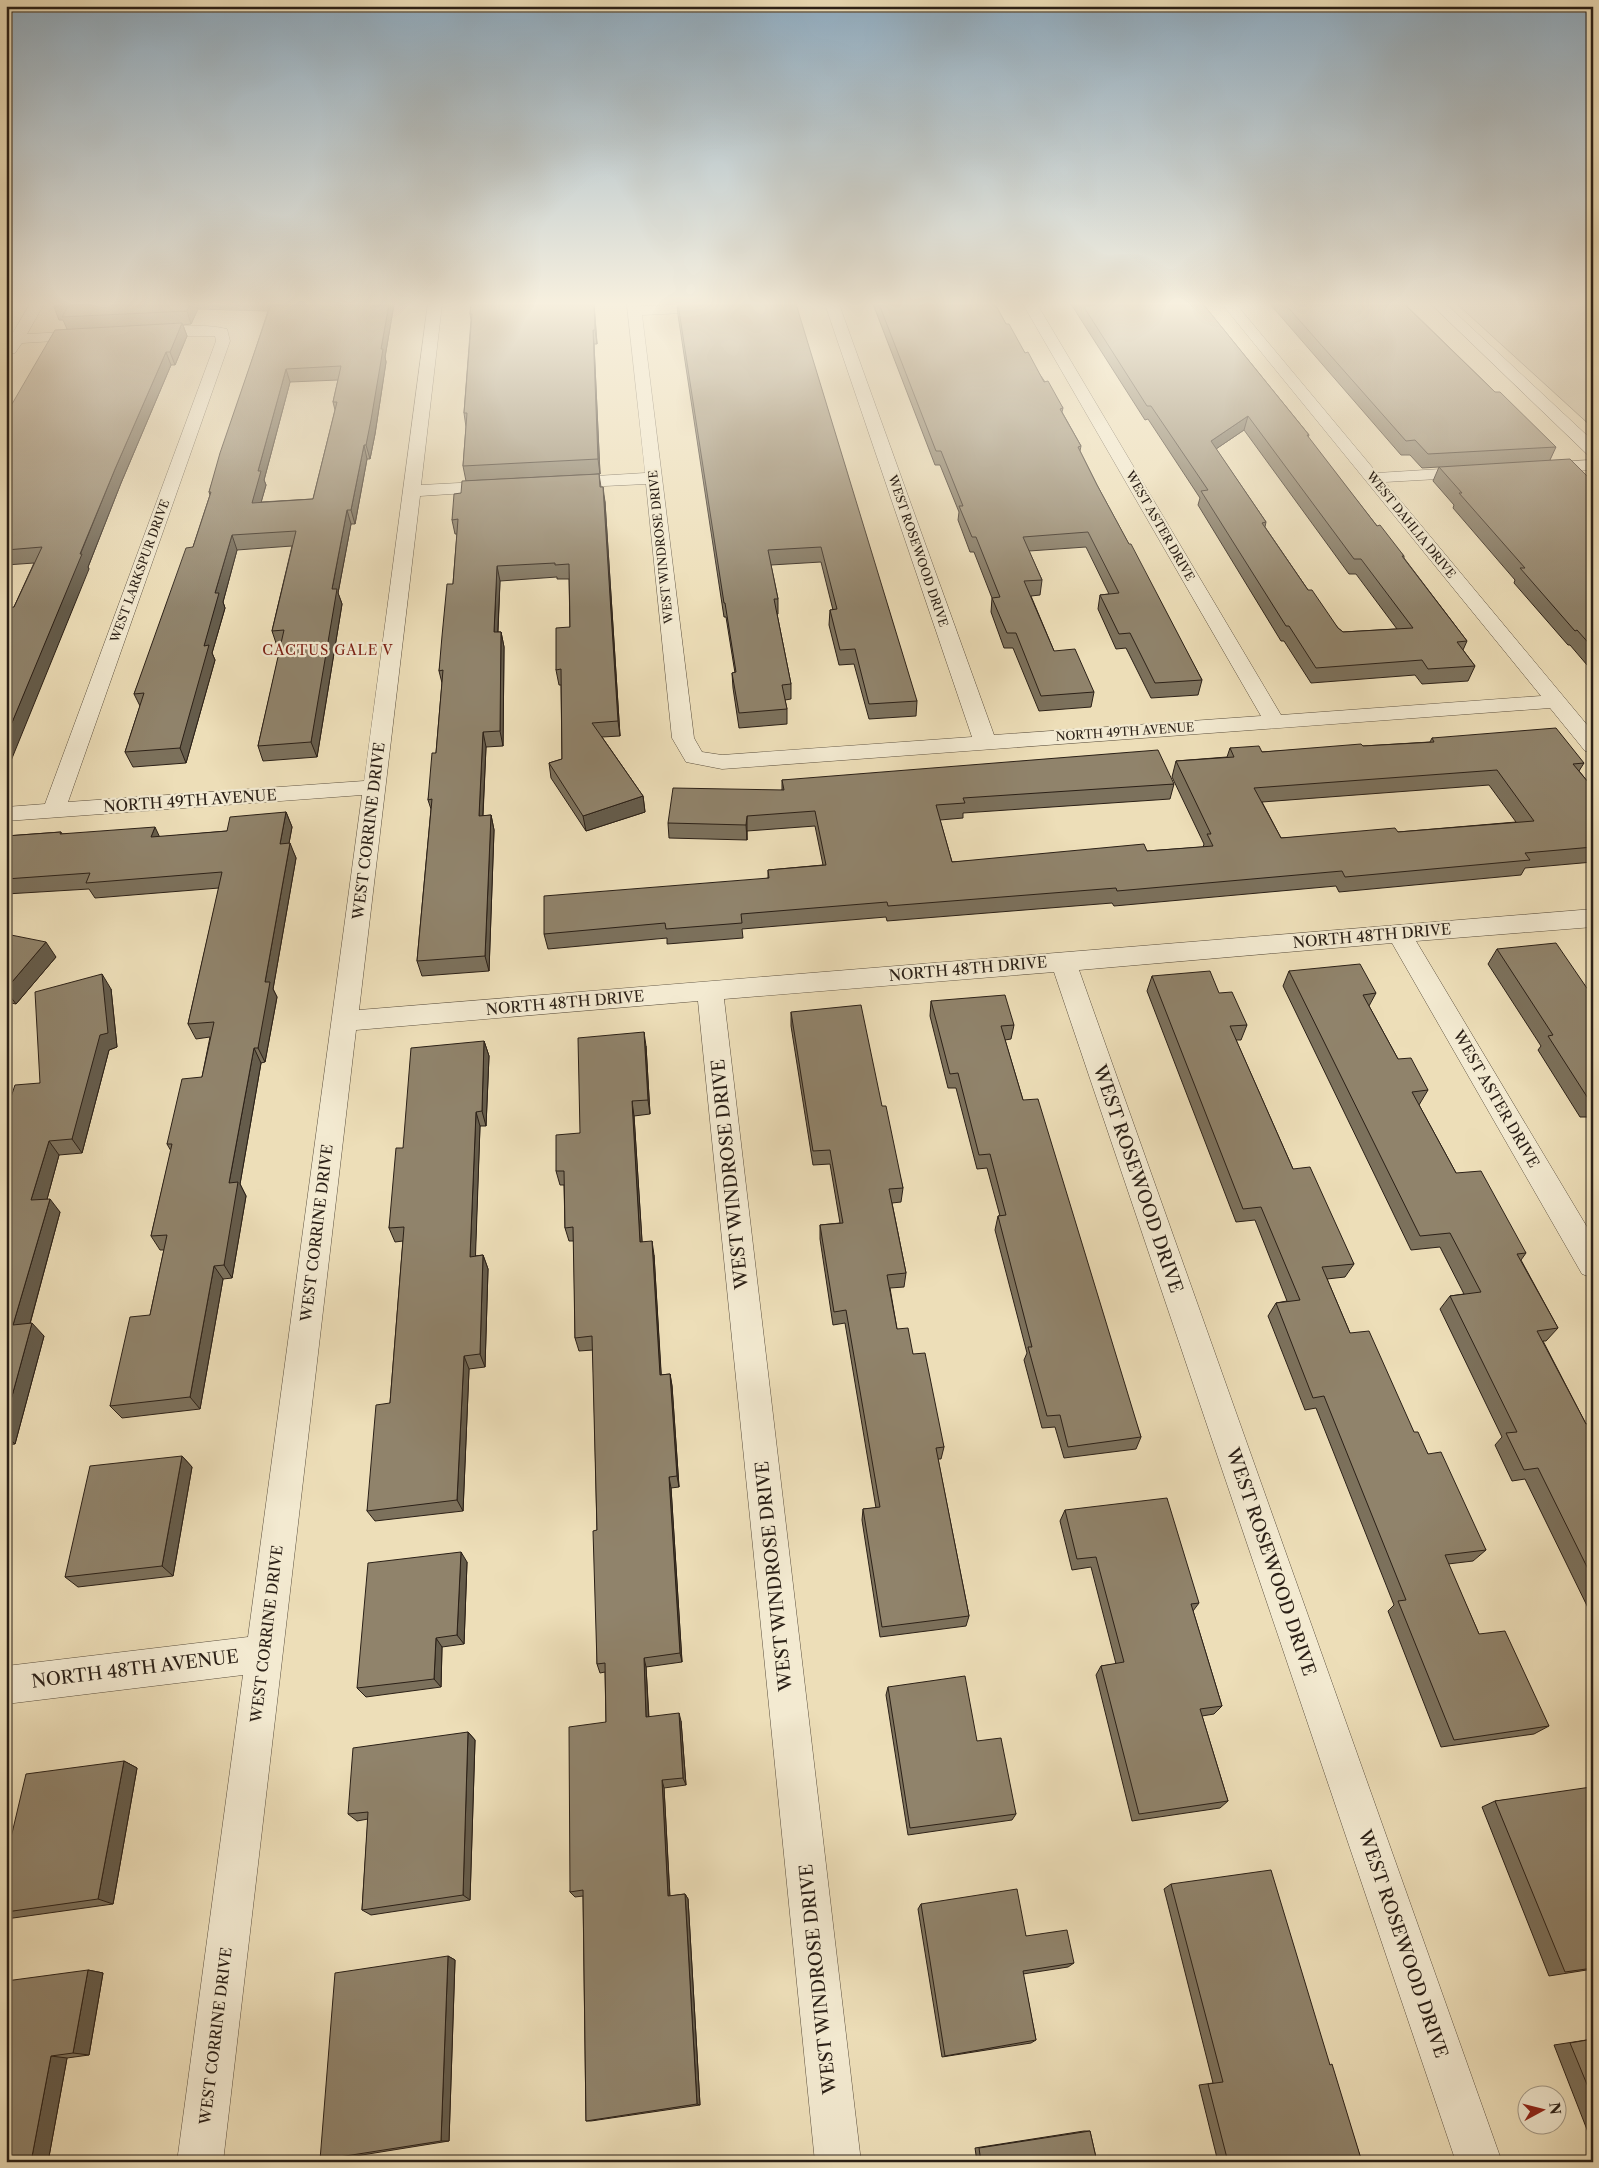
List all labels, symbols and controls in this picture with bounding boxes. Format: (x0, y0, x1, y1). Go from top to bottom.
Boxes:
street label: WEST ASTER DRIVE (1122, 467, 1198, 583)
street label: WEST DAHLIA DRIVE (1363, 468, 1459, 581)
street label: WEST WINDROSE DRIVE (645, 470, 676, 626)
street label: WEST ROSEWOOD DRIVE (885, 472, 952, 629)
street label: WEST LARKSPUR DRIVE (106, 497, 172, 645)
district label: CACTUS GALE V (262, 641, 394, 659)
street label: NORTH 49TH AVENUE (1055, 719, 1195, 744)
street label: WEST CORRINE DRIVE (348, 741, 389, 922)
street label: NORTH 49TH AVENUE (103, 785, 277, 816)
street label: NORTH 48TH DRIVE (1292, 919, 1452, 952)
street label: NORTH 48TH DRIVE (888, 952, 1048, 985)
street label: NORTH 48TH DRIVE (485, 986, 645, 1019)
street label: WEST ASTER DRIVE (1449, 1026, 1544, 1171)
street label: WEST WINDROSE DRIVE (707, 1058, 753, 1291)
street label: WEST ROSEWOOD DRIVE (1088, 1061, 1187, 1296)
street label: WEST CORRINE DRIVE (296, 1143, 337, 1324)
street label: WEST ROSEWOOD DRIVE (1221, 1444, 1320, 1679)
street label: WEST WINDROSE DRIVE (751, 1460, 797, 1693)
street label: WEST CORRINE DRIVE (246, 1544, 287, 1725)
street label: NORTH 48TH AVENUE (30, 1645, 240, 1693)
street label: WEST ROSEWOOD DRIVE (1353, 1826, 1452, 2061)
street label: WEST WINDROSE DRIVE (795, 1863, 841, 2096)
street label: WEST CORRINE DRIVE (195, 1946, 236, 2127)
north arrow (1516, 2086, 1566, 2136)
text: N (1545, 2101, 1565, 2116)

